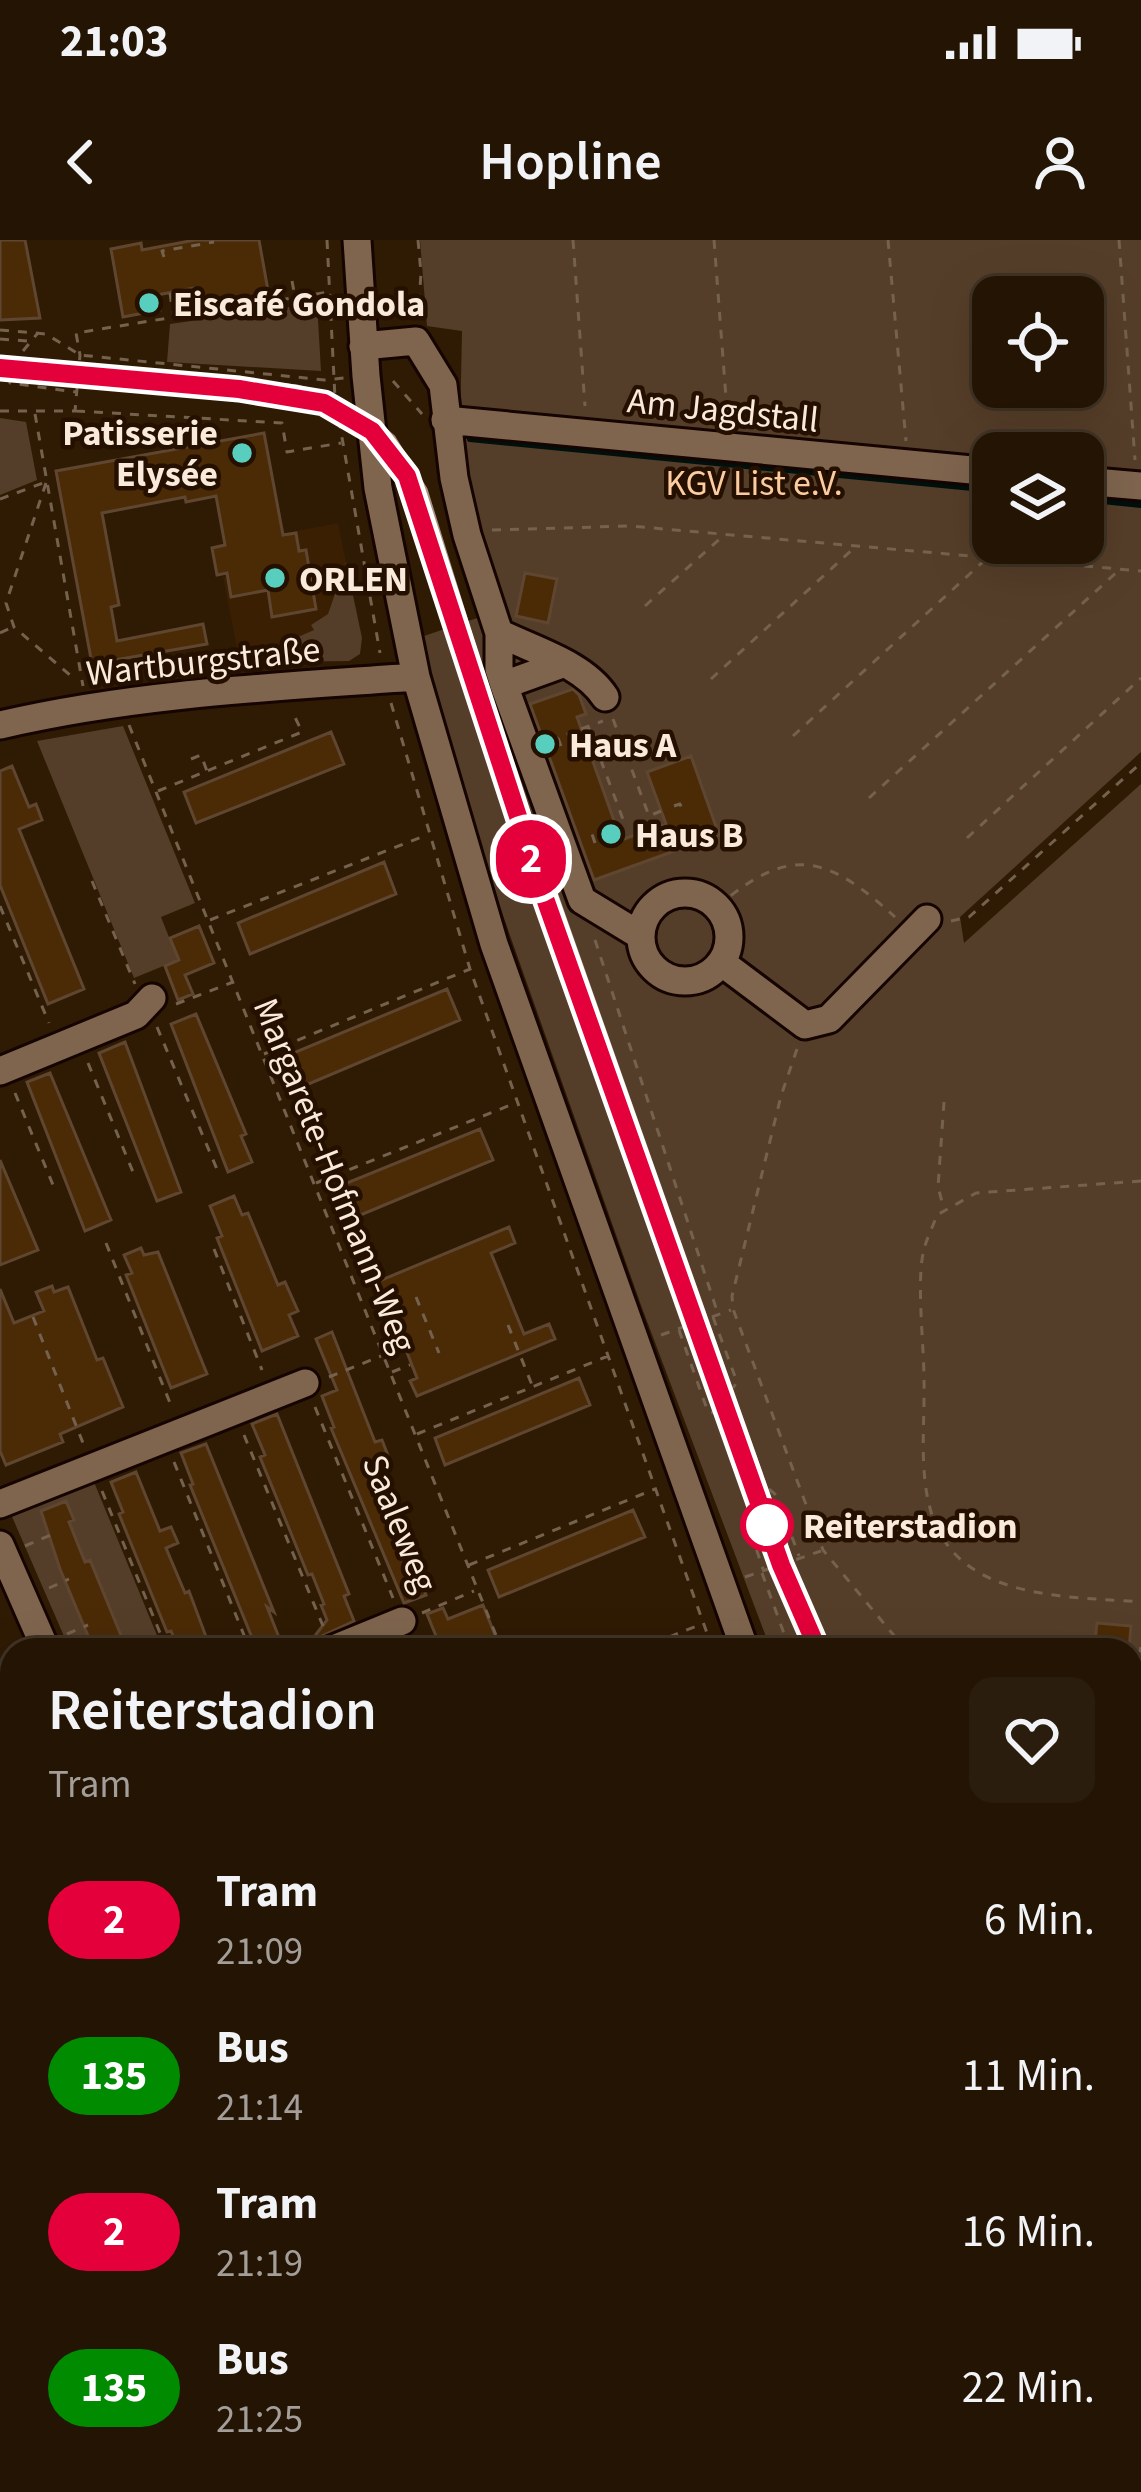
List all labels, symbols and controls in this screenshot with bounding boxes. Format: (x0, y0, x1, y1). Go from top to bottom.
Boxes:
text: 21:03 (60, 10, 169, 74)
text: Hopline (479, 124, 662, 201)
icon: back (48, 129, 114, 195)
icon: person (1027, 129, 1093, 195)
map controls (972, 276, 1104, 564)
button: locate (972, 276, 1104, 408)
place label: Eiscafé Gondola (173, 279, 425, 330)
marker: Eiscafé Gondola (136, 290, 162, 316)
street label: Am Jagdstall (625, 375, 821, 446)
place label: Patisserie Elysée (62, 408, 218, 500)
button: layers (972, 432, 1104, 564)
marker: Patisserie Elysée (229, 440, 255, 466)
park label: KGV List e.V. (665, 458, 843, 509)
place label: ORLEN (299, 554, 408, 605)
marker: ORLEN (262, 565, 288, 591)
street label: Wartburgstraße (84, 624, 323, 699)
place label: Haus A (569, 720, 677, 771)
marker: Haus A (532, 731, 558, 757)
place label: Haus B (635, 810, 744, 861)
line badge: 2 (492, 820, 570, 898)
marker: Haus B (598, 821, 624, 847)
text: 2 (520, 829, 542, 889)
street label: Margarete-Hofmann-Weg (240, 991, 429, 1361)
street label: Saaleweg (349, 1447, 450, 1600)
marker: Reiterstadion (742, 1500, 792, 1550)
place label: Reiterstadion (803, 1501, 1018, 1552)
text: Reiterstadion (48, 1671, 377, 1752)
button: heart (969, 1677, 1095, 1803)
text: Tram (48, 1757, 132, 1813)
text: Tram (216, 1860, 318, 1924)
text: 6 Min. (984, 1888, 1095, 1952)
text: 2 (103, 1890, 125, 1950)
text: 21:09 (216, 1924, 303, 1980)
text: Bus (216, 2016, 289, 2080)
text: 11 Min. (962, 2044, 1095, 2108)
text: 135 (81, 2046, 147, 2106)
text: 21:14 (216, 2080, 303, 2136)
text: Tram (216, 2172, 318, 2236)
text: 16 Min. (962, 2200, 1095, 2264)
text: 2 (103, 2202, 125, 2262)
text: 21:19 (216, 2236, 303, 2292)
text: Bus (216, 2328, 289, 2392)
text: 22 Min. (962, 2356, 1095, 2420)
text: 135 (81, 2358, 147, 2418)
text: 21:25 (216, 2392, 303, 2448)

